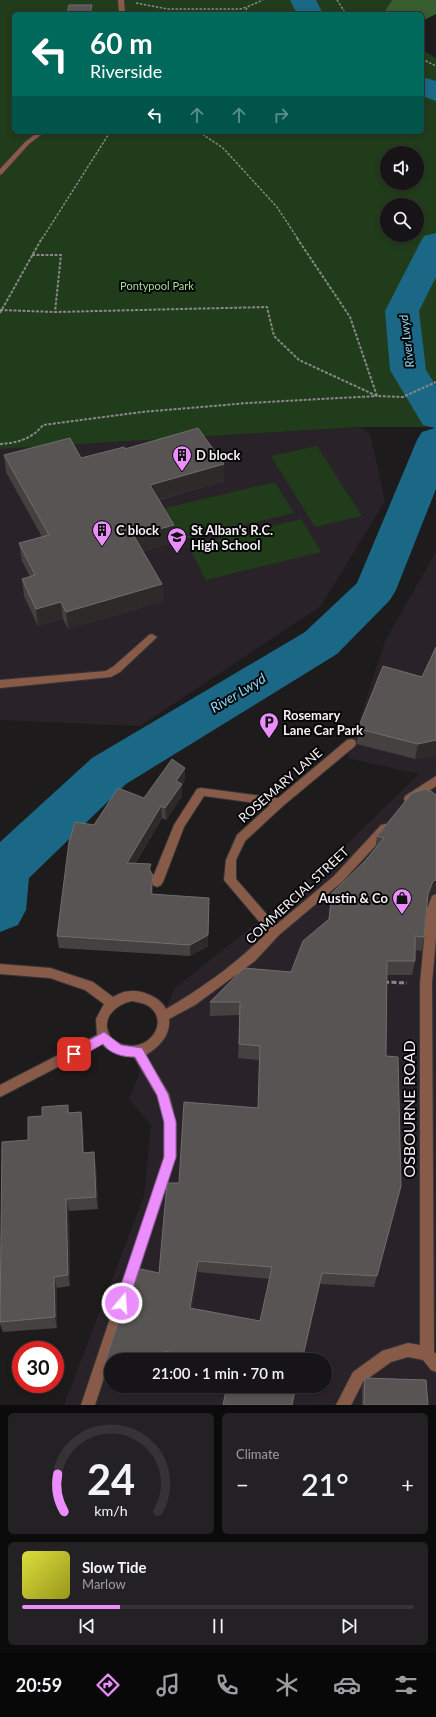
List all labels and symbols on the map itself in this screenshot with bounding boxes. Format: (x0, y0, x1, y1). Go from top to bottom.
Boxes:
park label: Pontypool Park (120, 279, 194, 292)
water label: River Lwyd (396, 313, 417, 368)
building icon: D block (171, 444, 193, 472)
place label: D block (196, 447, 240, 463)
building icon: C block (91, 519, 113, 547)
place label: C block (116, 522, 159, 538)
place label: St Alban's R.C. High School (191, 522, 273, 553)
school or university icon: St Alban's R.C. High School (166, 526, 188, 554)
water label: River Lwyd (207, 669, 269, 716)
place label: Rosemary Lane Car Park (283, 707, 363, 738)
parking icon: Rosemary Lane Car Park (258, 711, 280, 739)
street label: ROSEMARY LANE (235, 744, 325, 826)
street label: COMMERCIAL STREET (242, 843, 352, 947)
shop icon: Austin & Co (391, 887, 413, 915)
place label: Austin & Co (318, 890, 389, 906)
pin (57, 1037, 91, 1071)
street label: OSBOURNE ROAD (399, 1040, 418, 1178)
position arrow (101, 1282, 143, 1324)
speed limit sign: 30 (12, 1341, 64, 1393)

